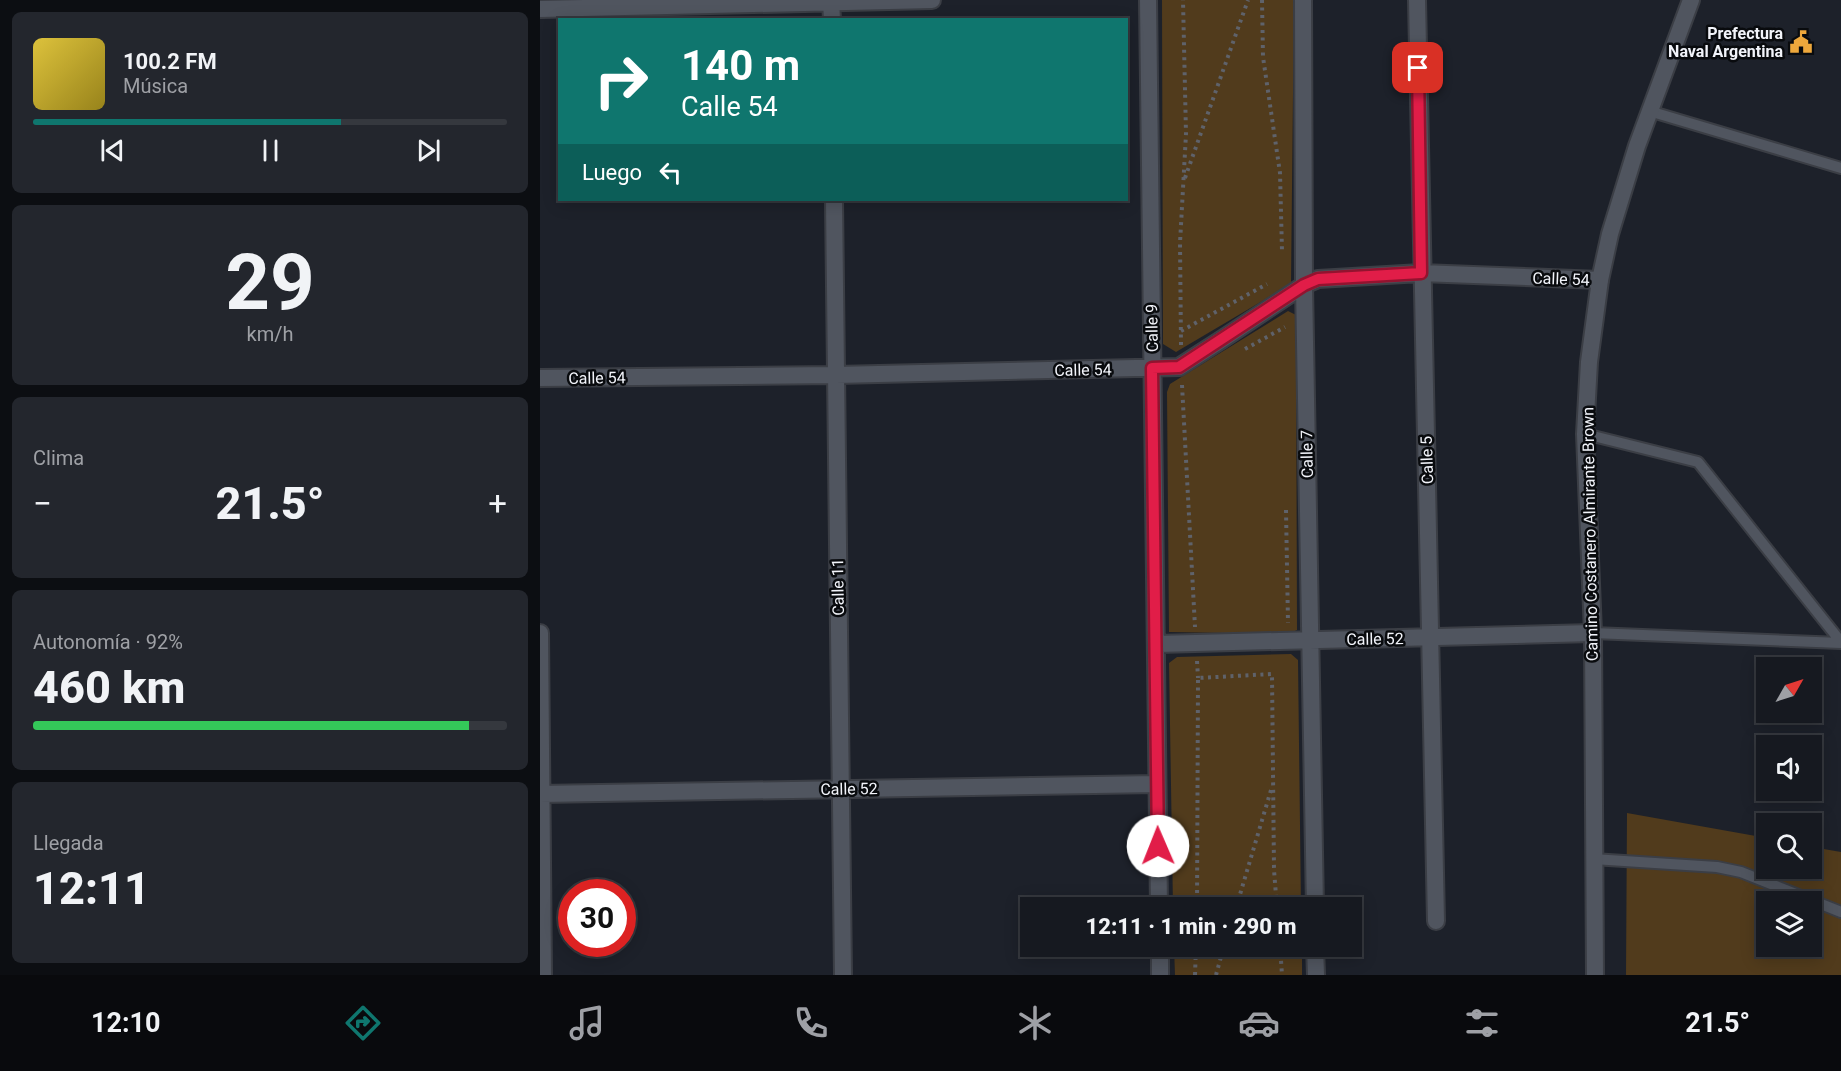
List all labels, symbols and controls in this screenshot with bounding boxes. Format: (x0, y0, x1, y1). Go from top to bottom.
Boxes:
place label: Prefectura Naval Argentina (1668, 24, 1783, 61)
public building icon: Prefectura Naval Argentina (1788, 29, 1814, 55)
text: 140 m (681, 41, 800, 90)
icon: right (582, 42, 660, 120)
pin (1392, 42, 1443, 93)
text: 100.2 FM (123, 49, 217, 74)
icon: arrive (1401, 51, 1434, 84)
text: Música (123, 74, 188, 98)
text: Calle 54 (681, 91, 778, 123)
icon: previous (96, 134, 129, 167)
icon: pause (254, 134, 287, 167)
icon: next (412, 134, 445, 167)
icon: left (654, 156, 687, 189)
text: Luego (582, 160, 642, 185)
text: 29 (225, 237, 315, 328)
street label: Calle 54 (1532, 269, 1590, 289)
street label: Calle 9 (1142, 304, 1162, 352)
text: km/h (247, 322, 293, 346)
street label: Calle 54 (1054, 360, 1112, 380)
street label: Calle 54 (568, 368, 626, 388)
street label: Camino Costanero Almirante Brown (1578, 407, 1602, 661)
street label: Calle 7 (1297, 430, 1317, 478)
street label: Calle 5 (1417, 436, 1437, 484)
text: Clima (33, 446, 84, 470)
text: 21.5° (216, 477, 325, 530)
text: − (33, 484, 52, 523)
text: + (488, 484, 507, 523)
street label: Calle 11 (828, 558, 848, 616)
street label: Calle 52 (1346, 629, 1404, 649)
text: Autonomía · 92% (33, 630, 183, 654)
north arrow (1756, 657, 1822, 723)
map controls (1756, 657, 1822, 957)
text: 460 km (33, 661, 185, 714)
button: sound (1756, 735, 1822, 801)
street label: Calle 52 (820, 779, 878, 799)
button: search (1756, 813, 1822, 879)
position arrow (1126, 814, 1190, 878)
text: Llegada (33, 831, 104, 855)
text: 12:11 (33, 862, 150, 915)
speed limit sign: 30 (558, 879, 636, 957)
button: layers (1756, 891, 1822, 957)
text: 12:11 · 1 min · 290 m (1086, 914, 1296, 939)
icon: directions (342, 1002, 384, 1044)
icon: music (566, 1002, 608, 1044)
icon: phone (790, 1002, 832, 1044)
icon: climate (1014, 1002, 1056, 1044)
icon: car (1238, 1002, 1280, 1044)
icon: filters (1461, 1002, 1503, 1044)
text: 12:10 (91, 1007, 160, 1039)
text: 21.5° (1685, 1007, 1750, 1039)

